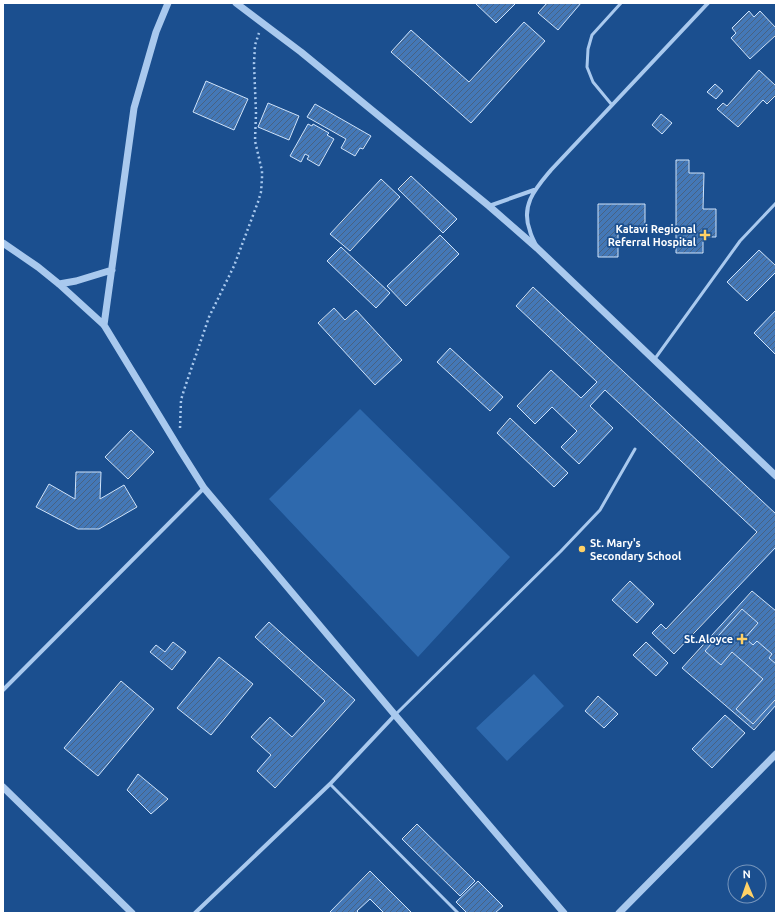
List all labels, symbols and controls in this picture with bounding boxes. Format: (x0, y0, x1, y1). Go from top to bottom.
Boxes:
place label: Katavi Regional Referral Hospital (608, 223, 697, 248)
marker: Katavi Regional Referral Hospital (699, 229, 711, 241)
place label: St. Mary's Secondary School (590, 537, 682, 562)
marker: St. Mary's Secondary School (577, 544, 587, 554)
place label: St.Aloyce (684, 633, 733, 645)
marker: St.Aloyce (736, 633, 748, 645)
north arrow (727, 864, 767, 904)
text: N (742, 868, 751, 880)

